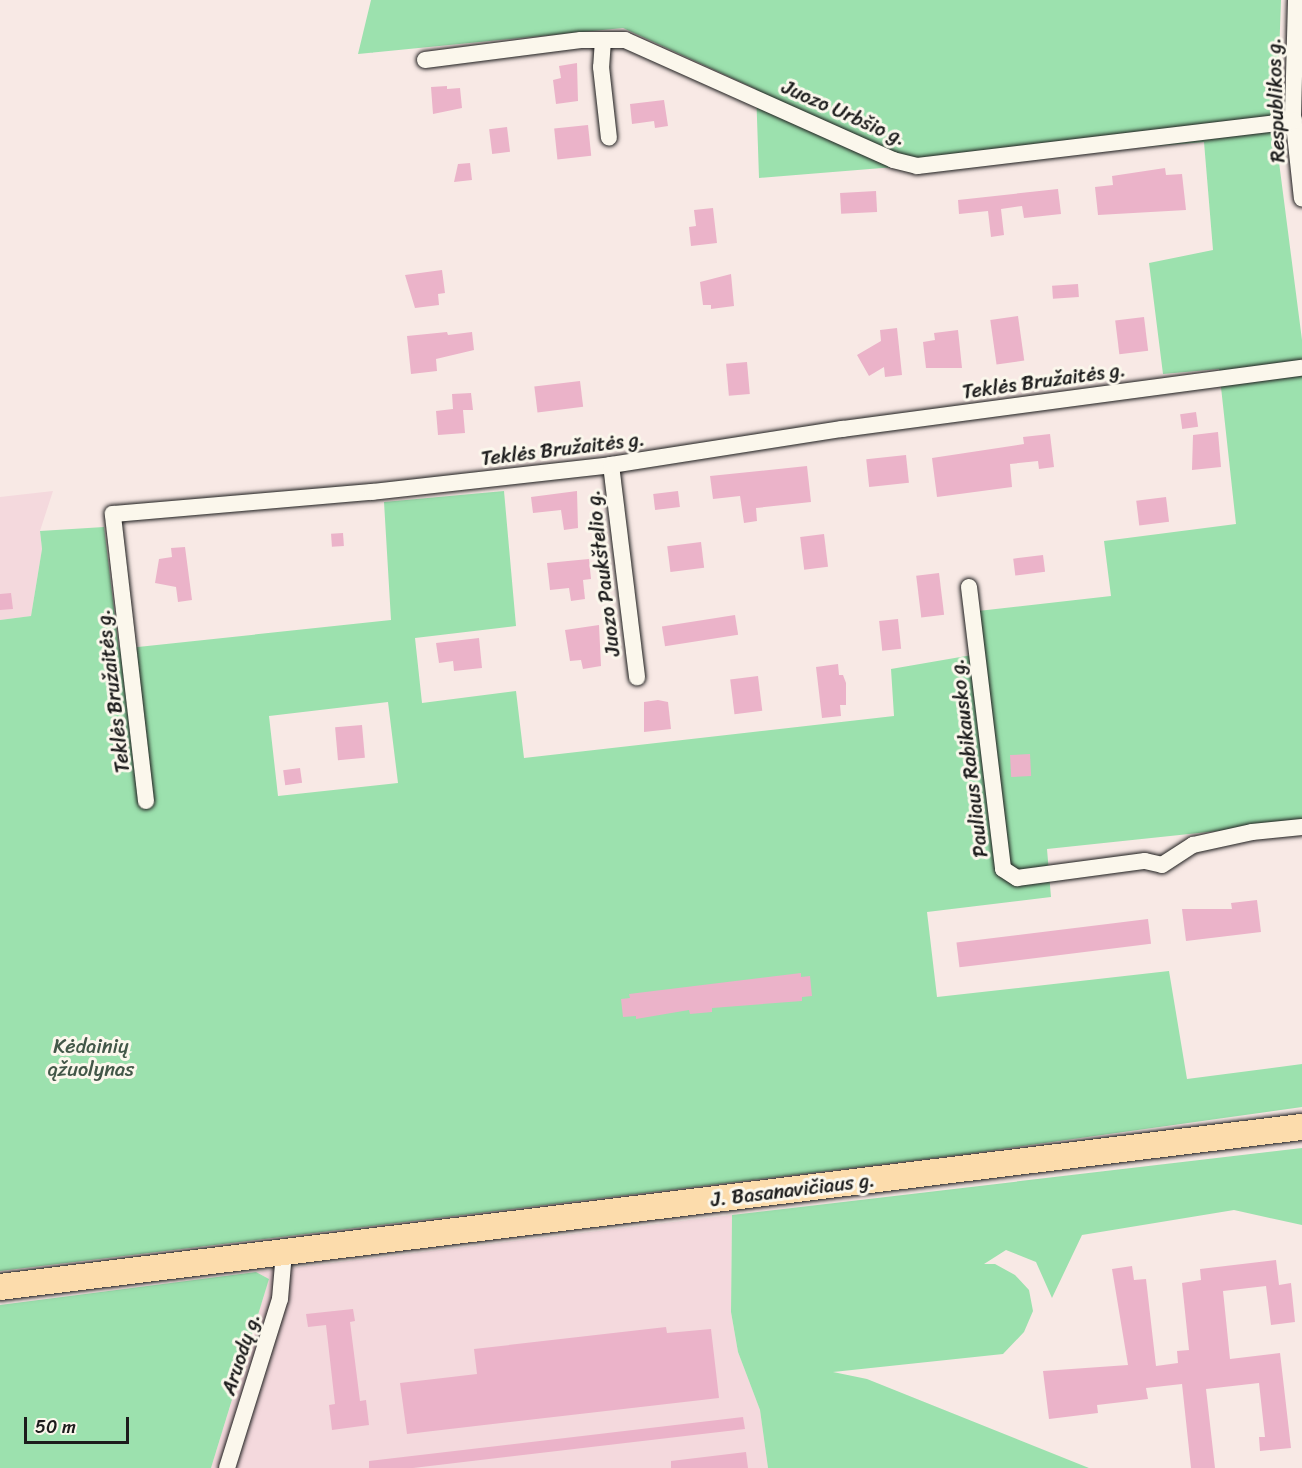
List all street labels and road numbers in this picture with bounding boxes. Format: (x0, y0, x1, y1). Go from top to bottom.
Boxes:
street label: Respublikos g. (1262, 37, 1290, 163)
street label: Juozo Urbšio g. (778, 75, 910, 151)
street label: Teklės Bružaitės g. (961, 358, 1127, 404)
street label: Teklės Bružaitės g. (480, 427, 646, 471)
street label: Juozo Paukštelio g. (581, 488, 625, 658)
street label: Teklės Bružaitės g. (91, 608, 135, 774)
street label: Pauliaus Rabikausko g. (945, 657, 993, 859)
street label: J. Basanavičiaus g. (710, 1168, 876, 1212)
street label: Aruodų g. (216, 1310, 266, 1398)

